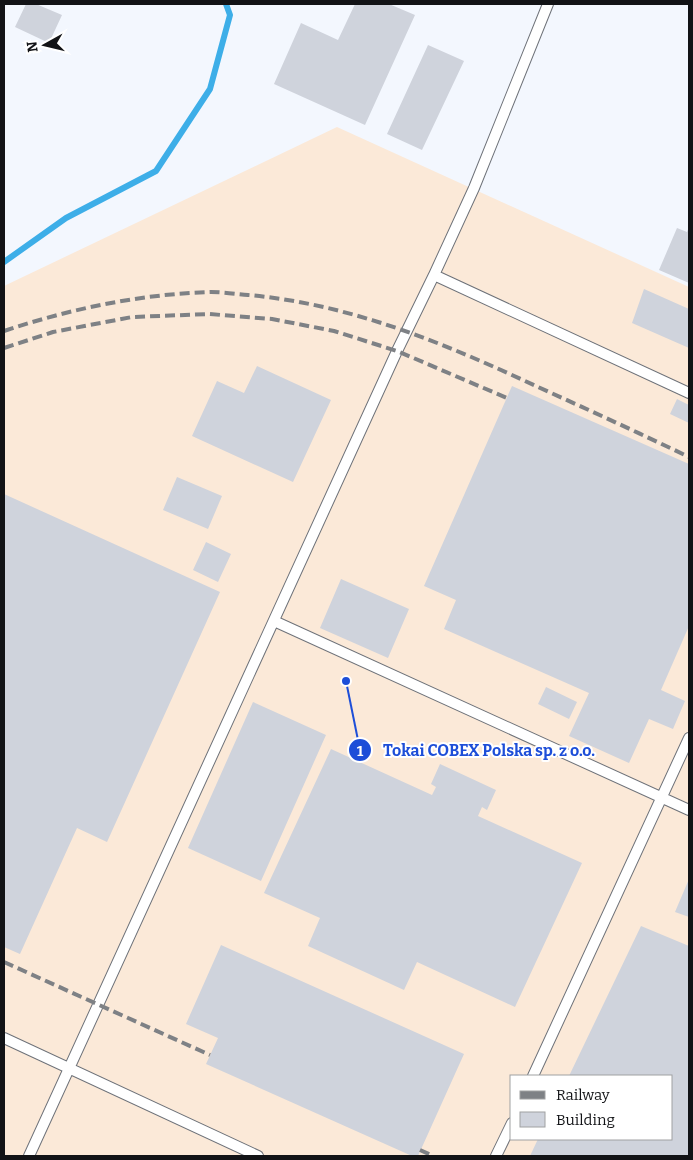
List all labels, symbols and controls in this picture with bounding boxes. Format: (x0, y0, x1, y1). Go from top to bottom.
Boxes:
north arrow (20, 20, 70, 70)
text: N (23, 40, 42, 53)
callout: Tokai COBEX Polska sp. z o.o. (348, 735, 605, 766)
text: Tokai COBEX Polska sp. z o.o. (383, 741, 595, 760)
text: 1 (357, 742, 364, 760)
legend (510, 1075, 673, 1140)
text: Railway (556, 1086, 610, 1104)
text: Building (556, 1111, 615, 1129)

